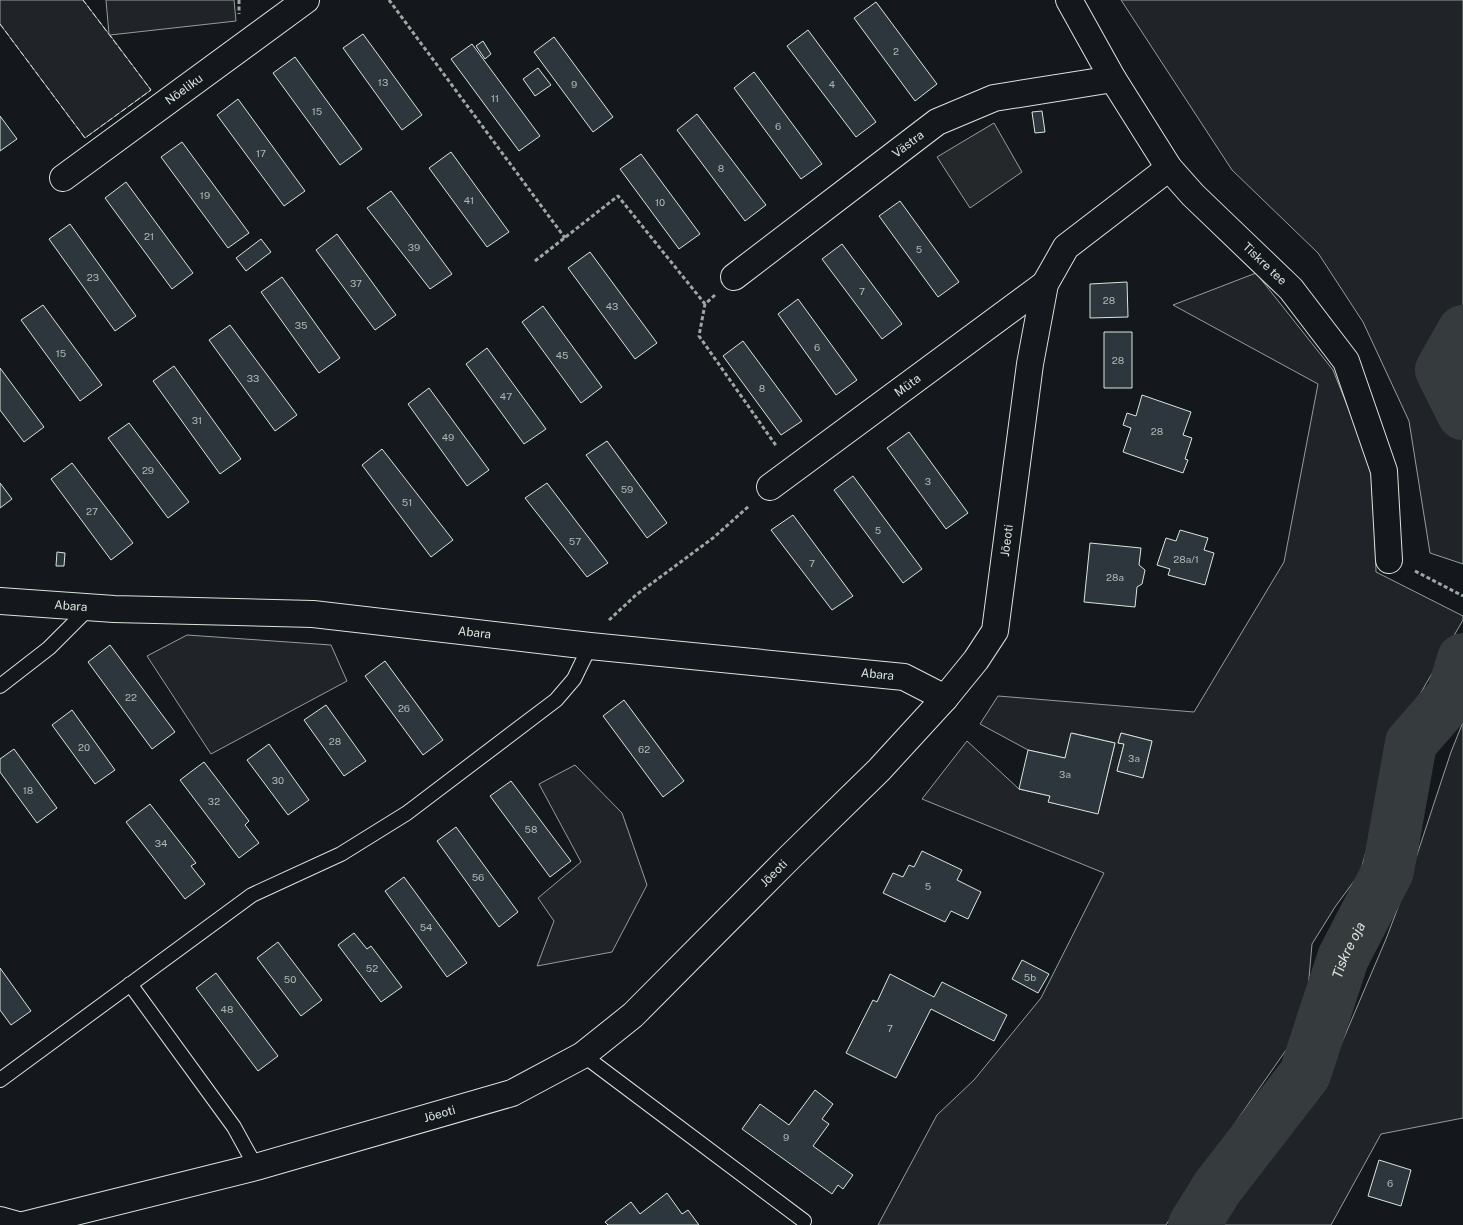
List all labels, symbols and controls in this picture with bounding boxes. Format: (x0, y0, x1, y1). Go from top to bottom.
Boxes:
house number: 2 (893, 45, 899, 57)
street label: Nõeliku (163, 71, 205, 108)
house number: 13 (378, 76, 388, 88)
house number: 9 (571, 78, 577, 90)
house number: 4 (829, 78, 835, 90)
house number: 11 (491, 92, 499, 104)
house number: 15 (312, 105, 322, 117)
house number: 6 (775, 120, 781, 132)
street label: Västra (890, 128, 927, 161)
house number: 17 (256, 147, 266, 159)
house number: 8 (718, 162, 724, 174)
house number: 19 (200, 189, 210, 201)
house number: 41 (464, 194, 474, 206)
house number: 10 (655, 196, 665, 208)
house number: 21 (144, 230, 154, 242)
street label: Tiskre tee (1240, 240, 1290, 288)
house number: 39 (408, 241, 420, 253)
house number: 5 (916, 243, 922, 255)
house number: 23 (87, 271, 99, 283)
house number: 37 (350, 277, 362, 289)
house number: 7 (859, 285, 865, 297)
house number: 28 (1103, 294, 1115, 306)
house number: 43 (606, 300, 618, 312)
house number: 35 (295, 319, 307, 331)
house number: 6 (814, 341, 820, 353)
house number: 15 (56, 347, 66, 359)
house number: 45 (556, 349, 568, 361)
house number: 28 (1112, 354, 1124, 366)
street label: Müta (892, 371, 923, 400)
house number: 33 (247, 372, 259, 384)
house number: 8 (759, 382, 765, 394)
house number: 47 (500, 390, 512, 402)
house number: 31 (192, 414, 202, 426)
house number: 28 (1151, 425, 1163, 437)
house number: 49 (442, 431, 454, 443)
house number: 29 (142, 464, 154, 476)
house number: 3 (925, 475, 931, 487)
house number: 59 (621, 483, 633, 495)
house number: 51 (402, 496, 412, 508)
house number: 27 (86, 505, 98, 517)
street label: Jõeoti (998, 523, 1016, 558)
house number: 5 (875, 524, 881, 536)
house number: 57 (569, 535, 581, 547)
house number: 28a/1 (1173, 553, 1199, 565)
house number: 7 (809, 557, 815, 569)
house number: 28a (1106, 571, 1124, 583)
street label: Abara (54, 598, 88, 614)
street label: Abara (457, 624, 492, 642)
street label: Abara (860, 666, 895, 683)
house number: 22 (125, 691, 137, 703)
house number: 26 (398, 702, 410, 714)
house number: 28 (329, 735, 341, 747)
house number: 20 (78, 741, 90, 753)
house number: 62 (638, 743, 650, 755)
house number: 3a (1128, 752, 1140, 764)
house number: 3a (1059, 768, 1071, 780)
house number: 30 (272, 774, 284, 786)
house number: 18 (23, 784, 33, 796)
house number: 32 (208, 795, 220, 807)
house number: 58 (525, 823, 537, 835)
house number: 34 (155, 837, 167, 849)
street label: Jõeoti (757, 857, 790, 890)
house number: 56 (472, 871, 484, 883)
house number: 5 (925, 880, 931, 892)
water label: Tiskre oja (1329, 919, 1368, 980)
house number: 54 (420, 921, 432, 933)
house number: 52 (366, 962, 378, 974)
house number: 5b (1024, 971, 1036, 983)
house number: 50 (284, 973, 296, 985)
house number: 48 (221, 1003, 233, 1015)
house number: 7 (887, 1022, 893, 1034)
street label: Jõeoti (422, 1103, 457, 1125)
house number: 9 (783, 1131, 789, 1143)
house number: 6 (1387, 1177, 1393, 1189)

